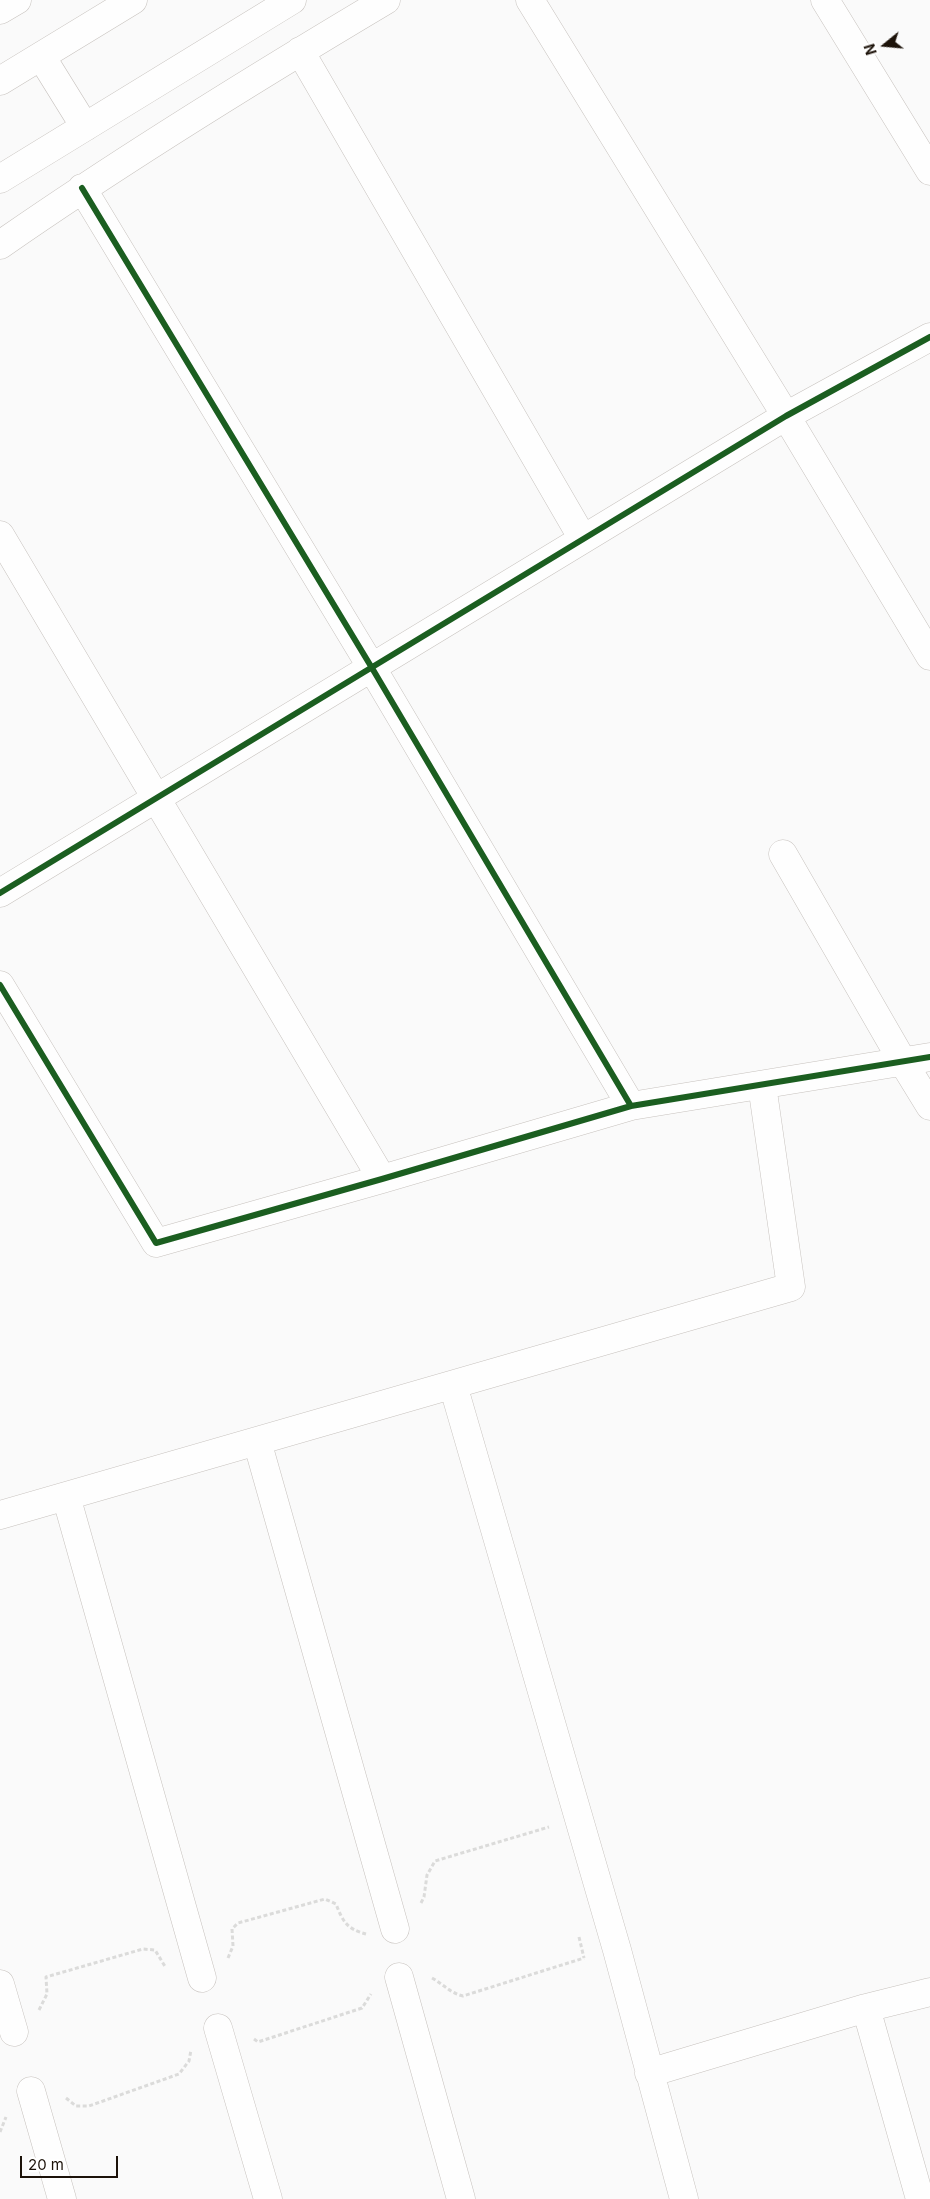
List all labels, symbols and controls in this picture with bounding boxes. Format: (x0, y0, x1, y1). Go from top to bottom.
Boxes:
north arrow (860, 20, 910, 70)
text: N (860, 42, 880, 57)
scale bar (22, 2146, 120, 2178)
text: 20 m (28, 2155, 64, 2174)

